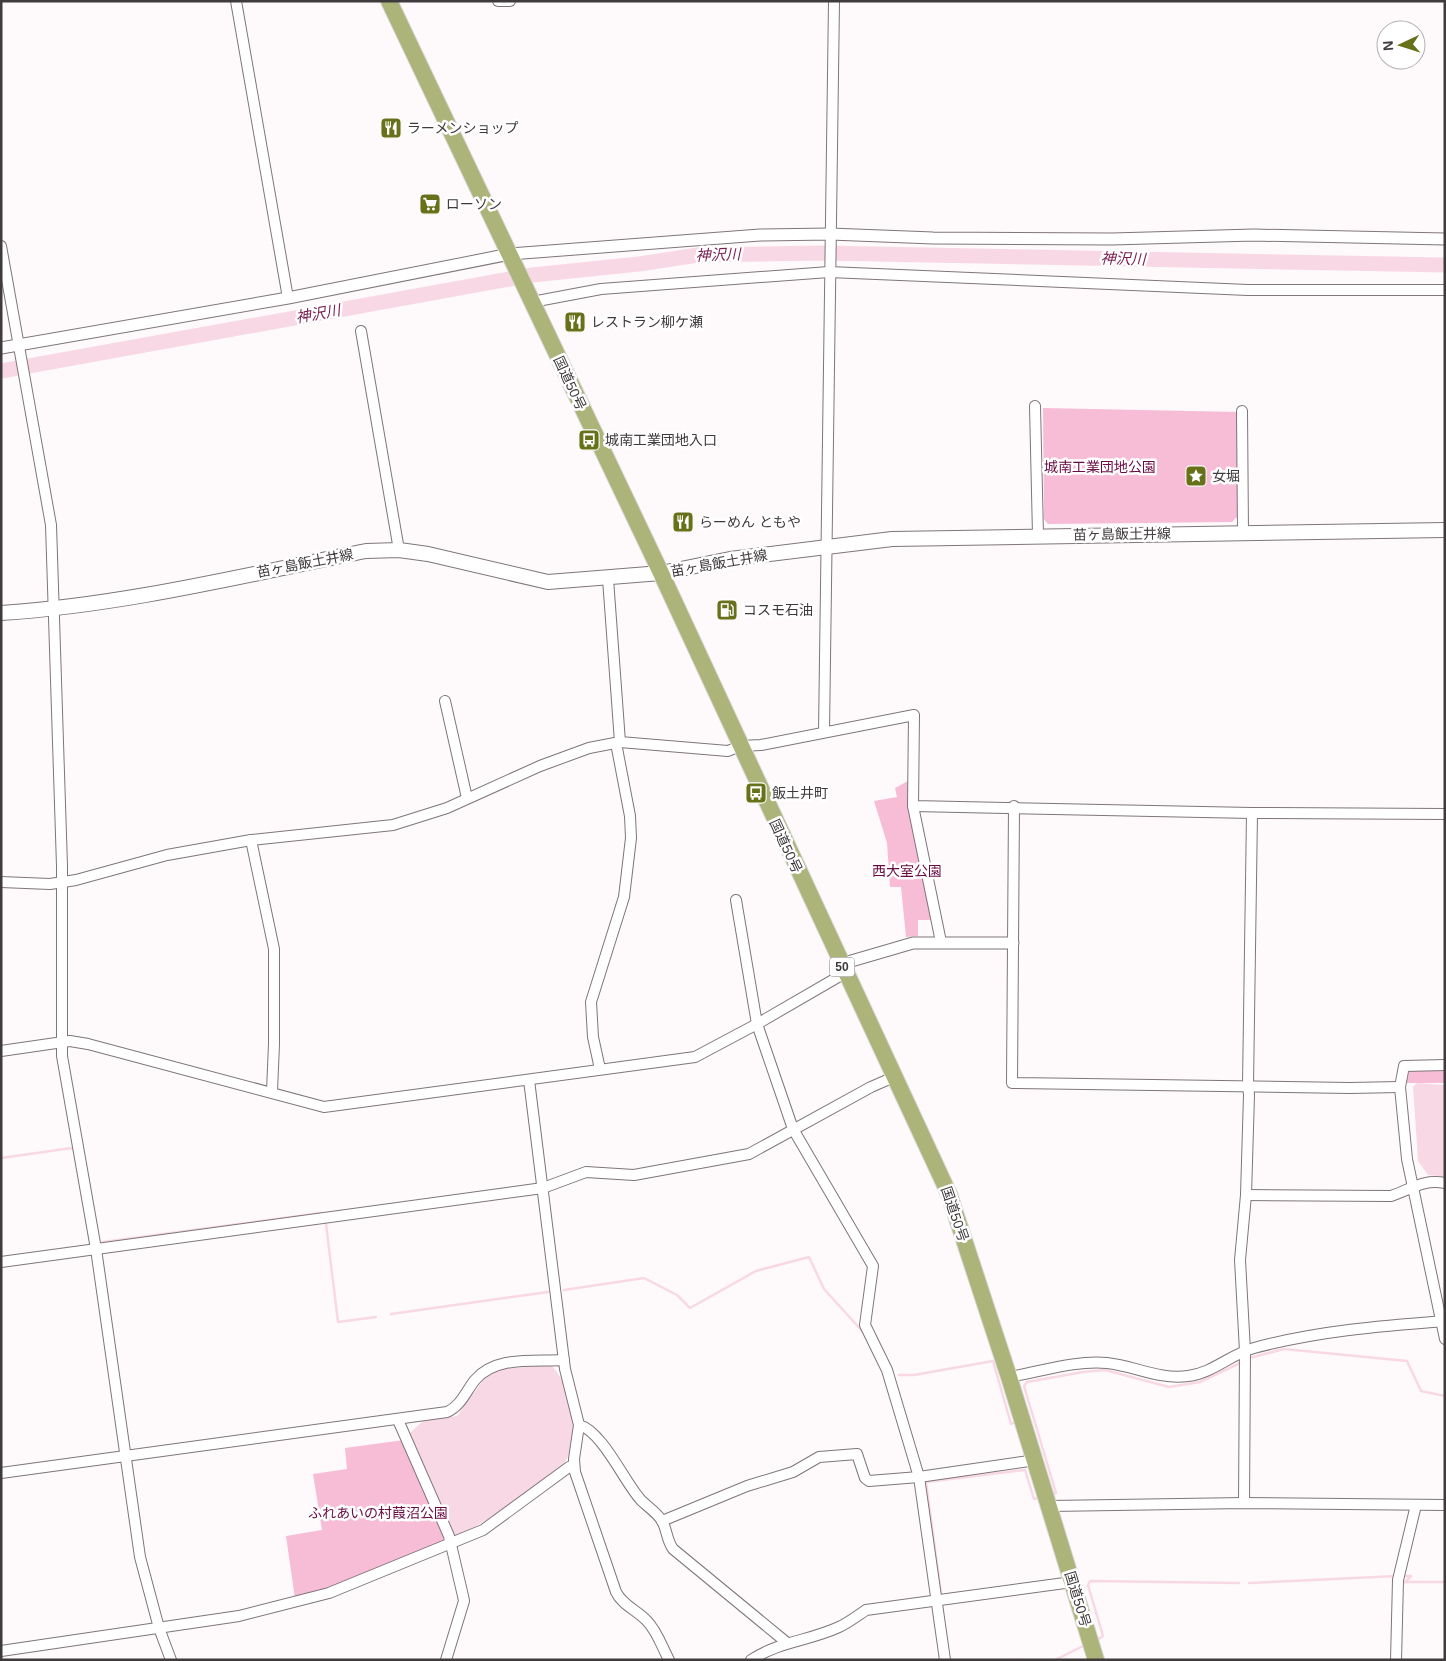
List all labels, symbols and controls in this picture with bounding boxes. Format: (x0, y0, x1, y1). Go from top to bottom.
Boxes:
north arrow (1376, 20, 1426, 70)
text: N (1380, 40, 1396, 52)
restaurant icon: ラーメンショップ (379, 116, 403, 140)
place label: ラーメンショップ (407, 120, 518, 136)
supermarket icon: ローソン (418, 192, 442, 216)
place label: ローソン (446, 196, 502, 212)
water label: 神沢川 (695, 245, 743, 264)
water label: 神沢川 (1100, 250, 1148, 267)
water label: 神沢川 (294, 301, 344, 326)
restaurant icon: レストラン柳ケ瀬 (563, 310, 587, 334)
place label: レストラン柳ケ瀬 (591, 314, 703, 330)
street label: 国道50号 (551, 354, 589, 412)
bus stop icon: 城南工業団地入口 (577, 428, 601, 452)
place label: 城南工業団地入口 (605, 432, 717, 448)
park label: 城南工業団地公園 (1044, 459, 1156, 475)
place icon: 女堀 (1184, 464, 1208, 488)
place label: 女堀 (1212, 468, 1240, 484)
restaurant icon: らーめん ともや (671, 510, 695, 534)
place label: らーめん ともや (699, 514, 801, 530)
street label: 苗ヶ島飯土井線 (1073, 525, 1171, 543)
street label: 苗ヶ島飯土井線 (255, 546, 355, 580)
street label: 苗ヶ島飯土井線 (669, 547, 769, 579)
fuel station icon: コスモ石油 (715, 598, 739, 622)
place label: コスモ石油 (743, 602, 813, 618)
bus stop icon: 飯土井町 (744, 781, 768, 805)
place label: 飯土井町 (772, 785, 828, 801)
street label: 国道50号 (767, 817, 805, 875)
park label: 西大室公園 (872, 863, 942, 879)
road number: 50 (830, 958, 854, 976)
street label: 国道50号 (938, 1184, 972, 1244)
park label: ふれあいの村葭沼公園 (308, 1505, 448, 1521)
street label: 国道50号 (1062, 1569, 1094, 1629)

